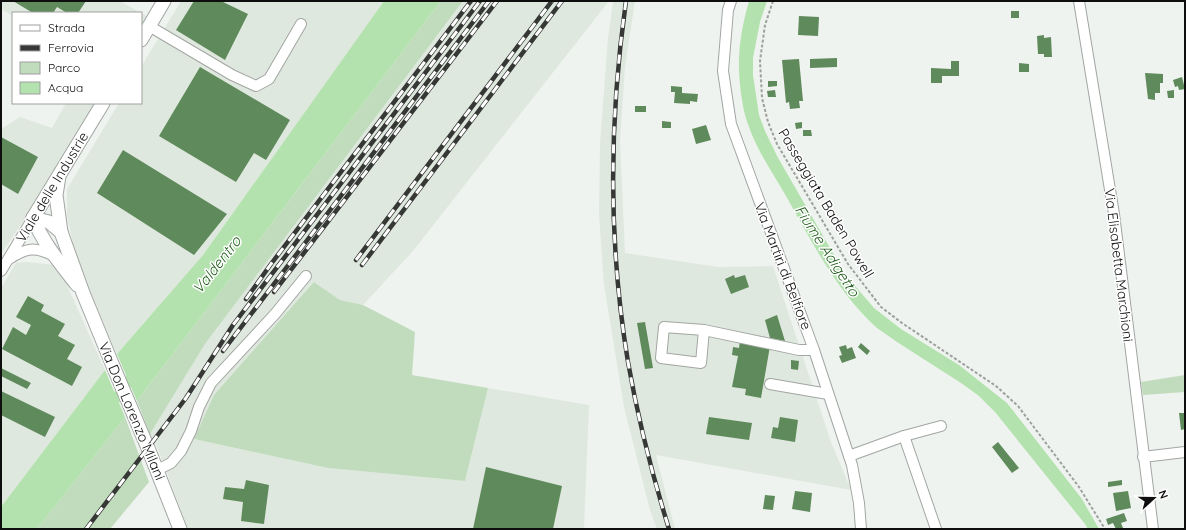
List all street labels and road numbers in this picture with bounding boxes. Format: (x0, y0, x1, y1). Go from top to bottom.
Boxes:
street label: Passeggiata Baden Powell (774, 125, 878, 281)
street label: Viale delle Industrie (12, 128, 92, 246)
street label: Via Elisabetta Marchioni (1101, 187, 1137, 343)
street label: Via Martiri di Belfiore (750, 200, 816, 332)
street label: Via Don Lorenzo Milani (95, 339, 169, 483)

